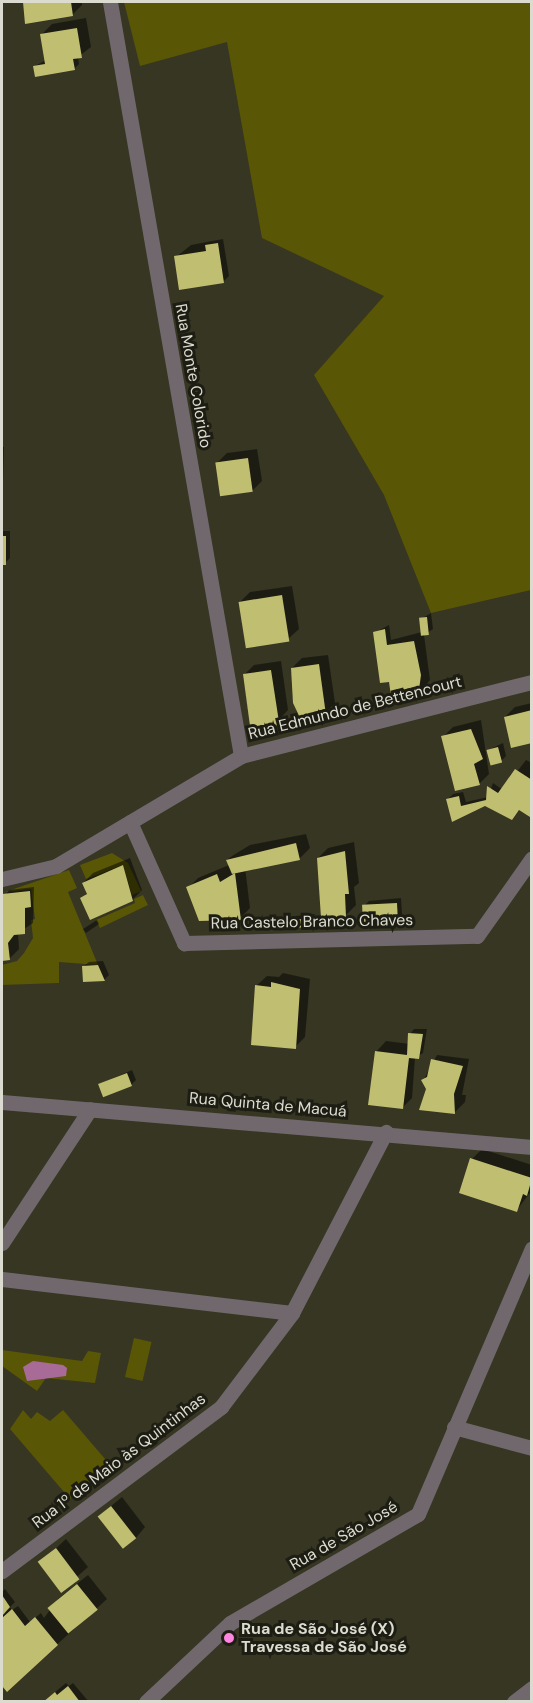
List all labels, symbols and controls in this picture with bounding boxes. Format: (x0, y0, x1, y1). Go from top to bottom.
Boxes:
street label: Rua Monte Colorido (171, 302, 215, 450)
street label: Rua Edmundo de Bettencourt (246, 672, 464, 744)
street label: Rua Castelo Branco Chaves (211, 911, 413, 933)
street label: Rua Quinta de Macuá (188, 1089, 348, 1121)
street label: Rua 1º de Maio às Quintinhas (29, 1390, 209, 1532)
street label: Rua de São José (287, 1497, 401, 1575)
place label: Rua de São José (X) Travessa de São José (241, 1619, 407, 1657)
marker: Rua de São José (X) Travessa de São José (222, 1631, 236, 1645)

